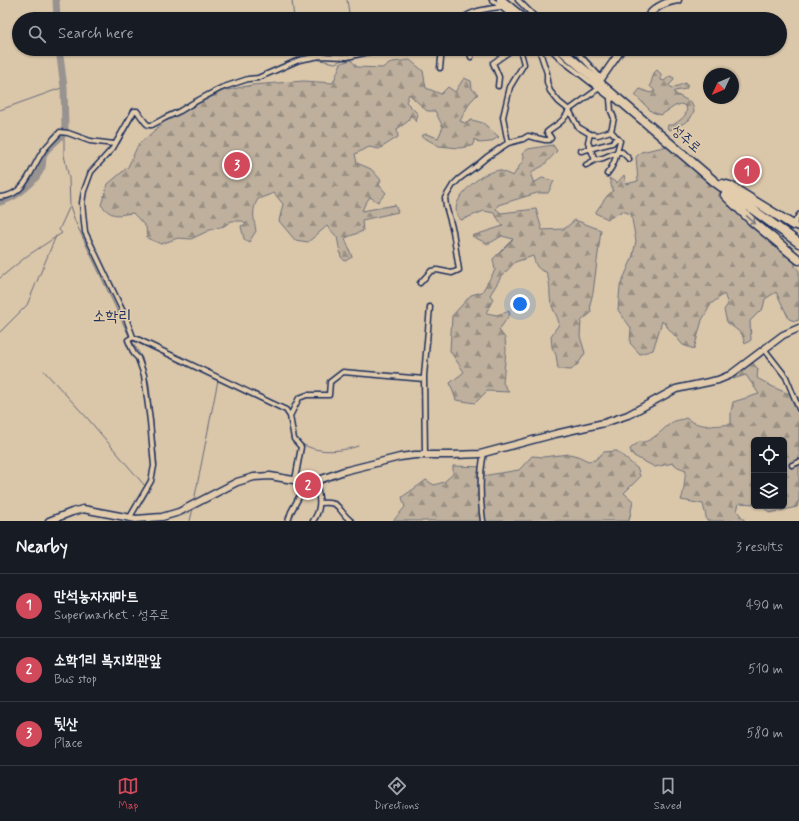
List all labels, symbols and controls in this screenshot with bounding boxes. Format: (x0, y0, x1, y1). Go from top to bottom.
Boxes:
search box (12, 12, 787, 56)
icon: search (26, 23, 48, 45)
text: Search here (58, 24, 134, 44)
north arrow (703, 68, 739, 104)
street label: 성주로 (667, 121, 705, 157)
pin: 3 (224, 150, 250, 180)
pin: 1 (734, 156, 760, 186)
one-way arrow (746, 215, 756, 225)
your location (510, 294, 530, 314)
district label: 소학리 (93, 306, 131, 327)
map controls (751, 437, 787, 509)
button: locate (751, 437, 787, 473)
pin: 2 (295, 470, 321, 500)
button: layers (751, 473, 787, 509)
text: Nearby (16, 536, 68, 558)
text: 3 results (736, 539, 783, 556)
text: 만석농자재마트 (54, 587, 139, 607)
text: 1 (26, 597, 32, 614)
text: 490 m (746, 597, 783, 614)
text: Supermarket · 성주로 (54, 607, 170, 624)
text: 소학1리 복지회관앞 (54, 651, 161, 671)
text: 2 (26, 661, 32, 678)
text: 510 m (748, 661, 783, 678)
text: Bus stop (54, 671, 97, 688)
text: 뒷산 (54, 715, 78, 735)
text: 3 (26, 725, 32, 742)
text: 580 m (746, 725, 783, 742)
text: Place (54, 735, 83, 752)
tab: Map (117, 775, 139, 813)
tab: Directions (374, 775, 419, 813)
tab: Saved (654, 775, 682, 813)

